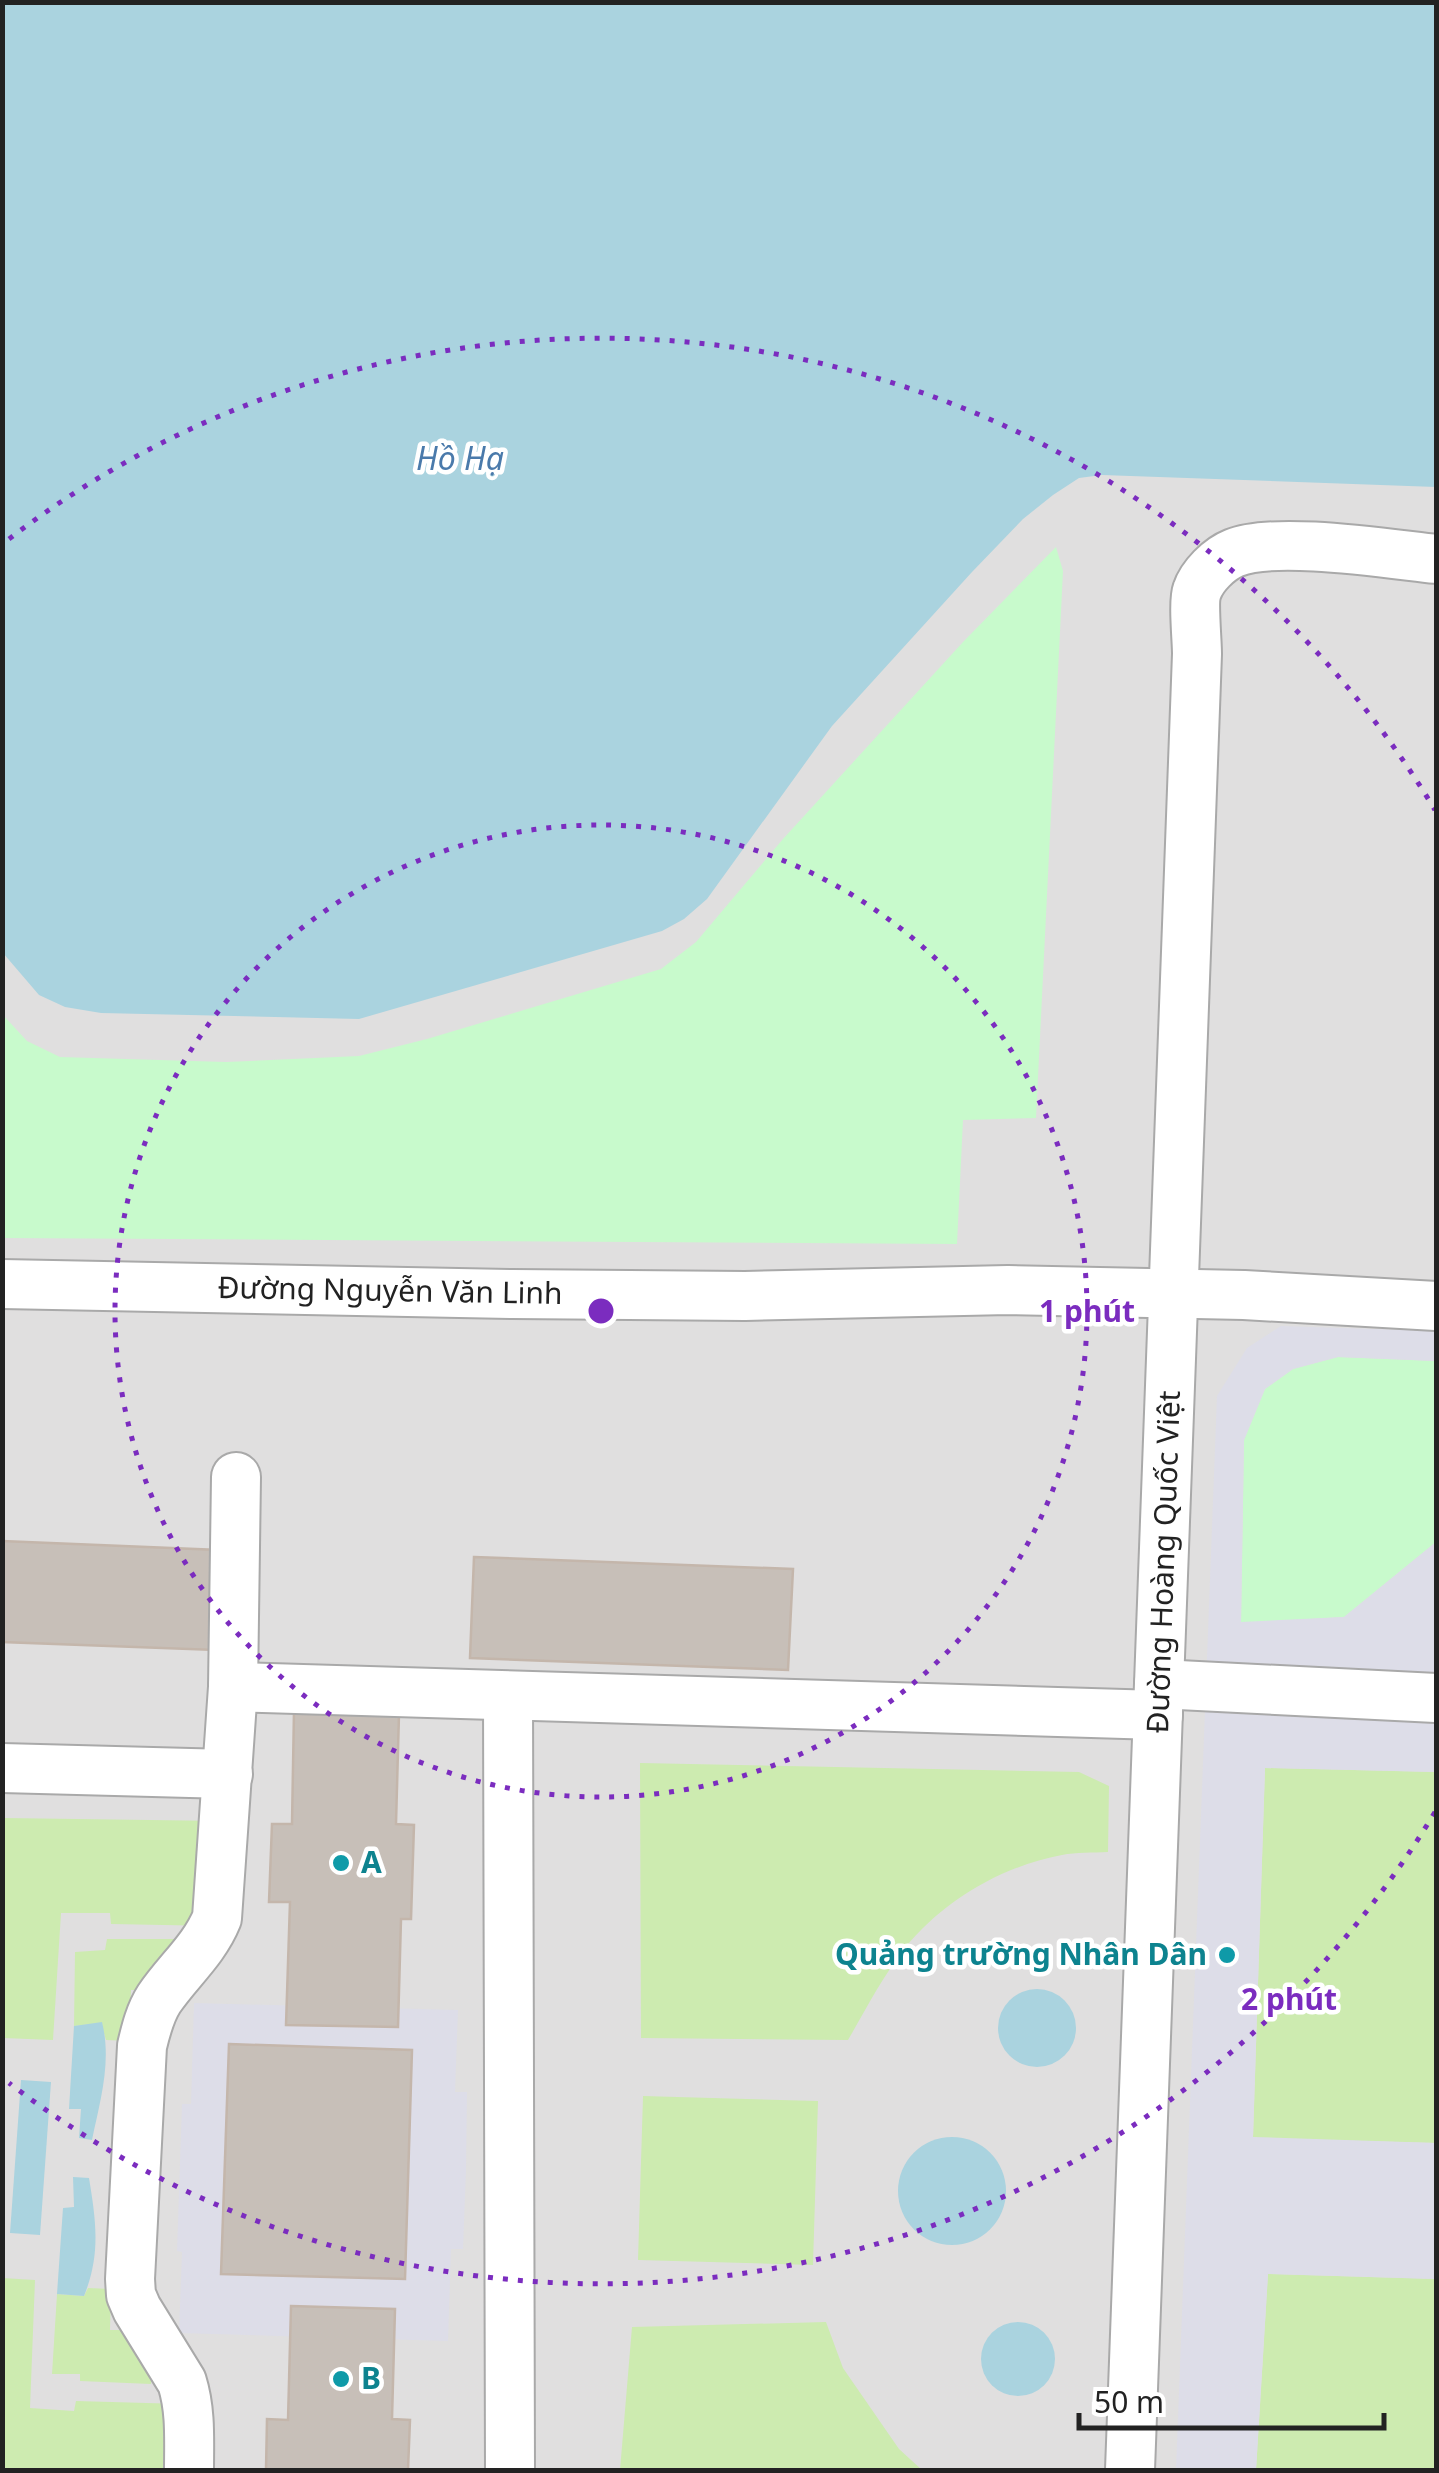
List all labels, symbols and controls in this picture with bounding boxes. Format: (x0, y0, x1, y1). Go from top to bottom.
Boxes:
water label: Hồ Hạ (416, 436, 504, 479)
street label: Đường Nguyễn Văn Linh (217, 1266, 563, 1313)
text: 1 phút (1039, 1290, 1135, 1331)
centre of rings (583, 1293, 619, 1329)
street label: Đường Hoàng Quốc Việt (1136, 1390, 1189, 1734)
place label: A (361, 1841, 382, 1882)
marker: A (330, 1852, 352, 1874)
place label: Quảng trường Nhân Dân (835, 1933, 1207, 1974)
marker: Quảng trường Nhân Dân (1216, 1944, 1238, 1966)
text: 2 phút (1241, 1978, 1337, 2019)
place label: B (361, 2357, 381, 2398)
marker: B (330, 2368, 352, 2390)
scale bar (1079, 2368, 1384, 2430)
text: 50 m (1094, 2381, 1164, 2422)

